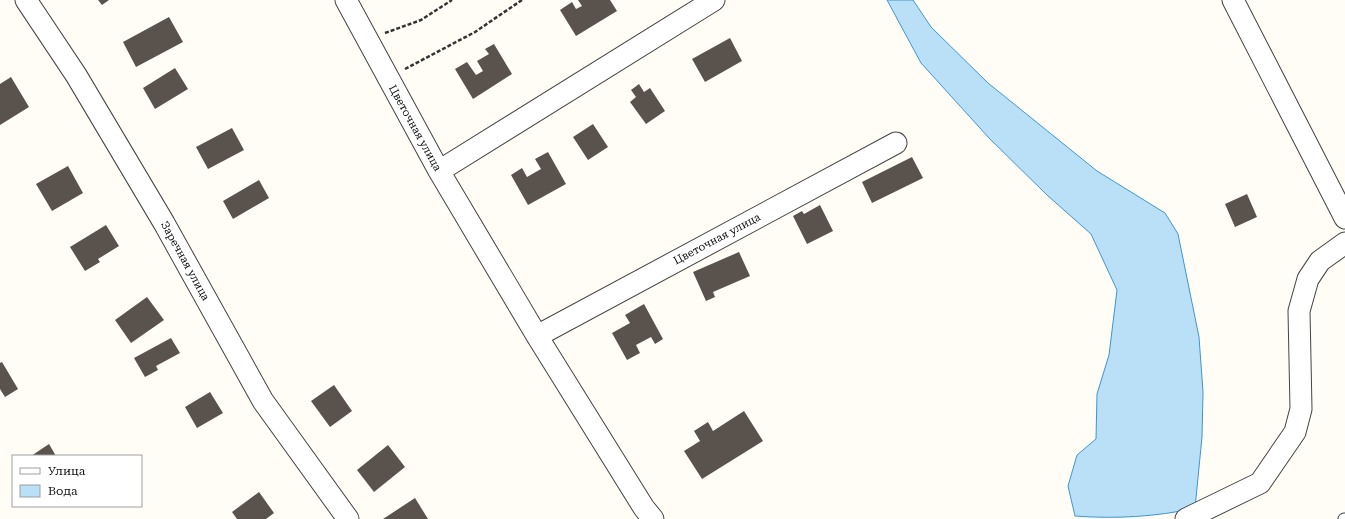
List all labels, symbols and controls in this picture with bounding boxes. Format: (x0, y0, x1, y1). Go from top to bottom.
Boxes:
street label: Цветочная улица (386, 83, 444, 173)
street label: Цветочная улица (671, 211, 763, 267)
street label: Заречная улица (158, 219, 212, 303)
legend (12, 455, 142, 507)
text: Улица (48, 464, 86, 478)
text: Вода (48, 484, 78, 498)

